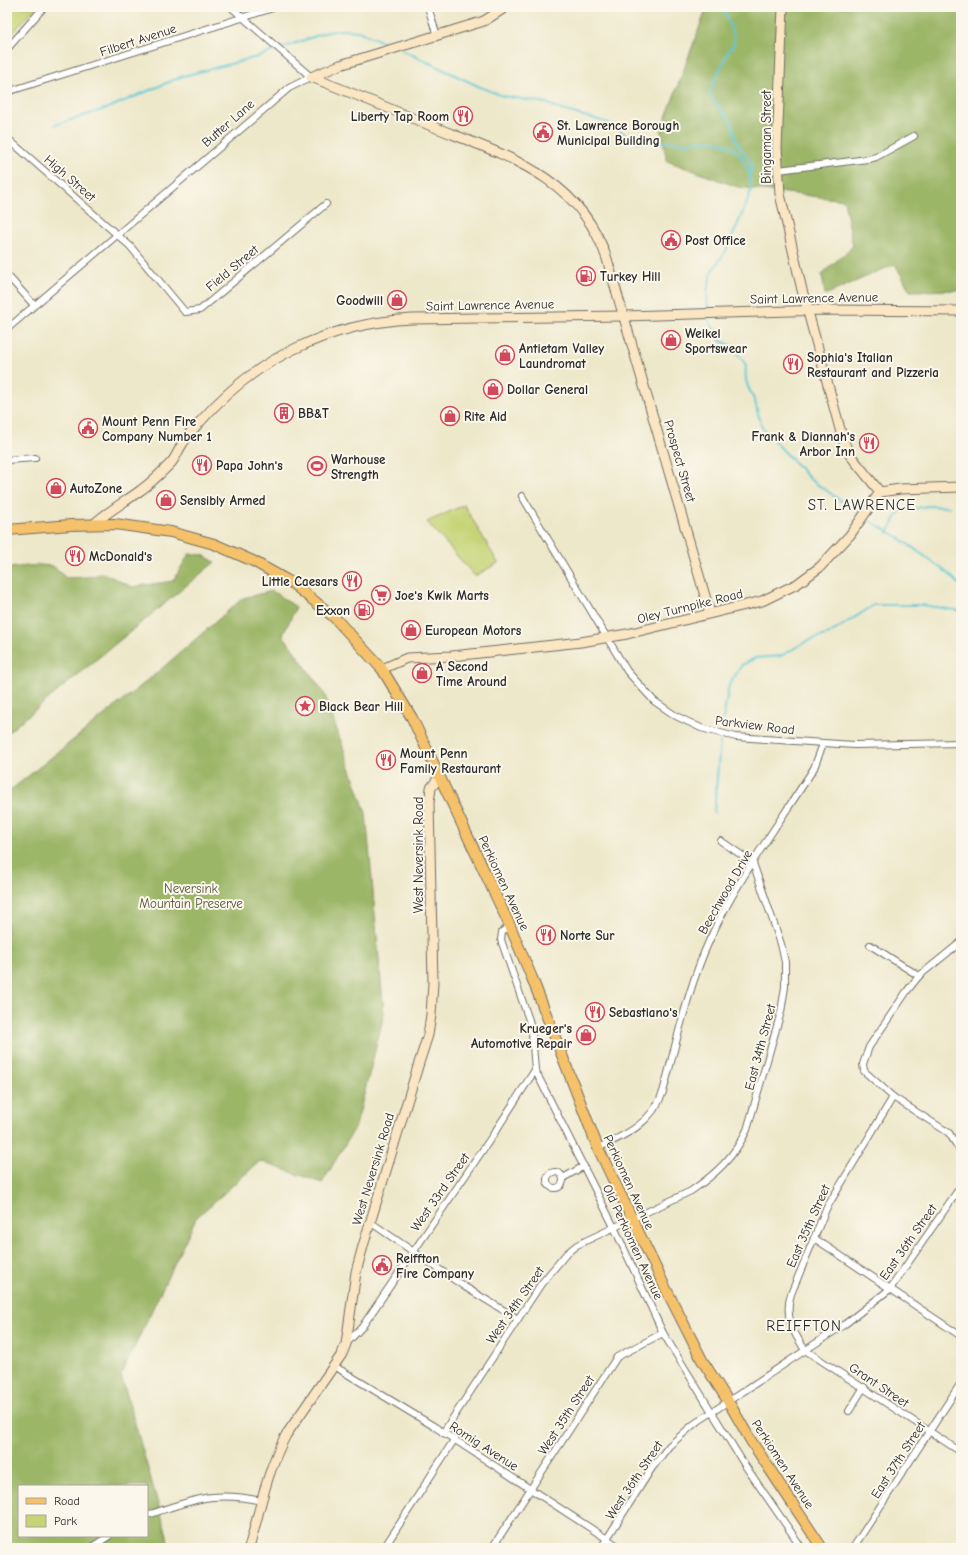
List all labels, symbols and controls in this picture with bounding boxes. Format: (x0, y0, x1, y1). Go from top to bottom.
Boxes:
street label: Filbert Avenue (98, 20, 179, 59)
street label: Bingaman Street (759, 89, 774, 184)
street label: Butter Lane (199, 96, 258, 150)
restaurant icon: Liberty Tap Room (452, 105, 474, 127)
place label: Liberty Tap Room (351, 109, 449, 124)
place label: St. Lawrence Borough Municipal Building (557, 118, 679, 148)
public building icon: St. Lawrence Borough Municipal Building (532, 121, 554, 143)
street label: High Street (41, 152, 100, 205)
public building icon: Post Office (660, 229, 682, 251)
place label: Post Office (685, 233, 746, 248)
street label: Field Street (203, 241, 262, 294)
fuel station icon: Turkey Hill (575, 265, 597, 287)
place label: Turkey Hill (600, 269, 660, 284)
shop icon: Goodwill (386, 289, 408, 311)
street label: Saint Lawrence Avenue (750, 289, 879, 307)
place label: Goodwill (336, 293, 383, 308)
street label: Saint Lawrence Avenue (426, 296, 555, 314)
place label: Weikel Sportswear (685, 326, 748, 356)
shop icon: Weikel Sportswear (660, 329, 682, 351)
place label: Antietam Valley Laundromat (519, 341, 604, 371)
shop icon: Antietam Valley Laundromat (494, 344, 516, 366)
place label: Sophia's Italian Restaurant and Pizzeria (807, 350, 939, 380)
restaurant icon: Sophia's Italian Restaurant and Pizzeria (782, 353, 804, 375)
shop icon: Dollar General (482, 378, 504, 400)
place label: Dollar General (507, 382, 588, 397)
building icon: BB&T (273, 402, 295, 424)
shop icon: Rite Aid (439, 405, 461, 427)
place label: BB&T (298, 406, 329, 421)
place label: Rite Aid (464, 409, 507, 424)
place label: Mount Penn Fire Company Number 1 (102, 414, 212, 444)
public building icon: Mount Penn Fire Company Number 1 (77, 417, 99, 439)
street label: Prospect Street (661, 418, 699, 505)
place label: Frank & Diannah's Arbor Inn (752, 429, 855, 459)
restaurant icon: Frank & Diannah's Arbor Inn (858, 432, 880, 454)
place label: Warhouse Strength (331, 452, 386, 482)
restaurant icon: Papa John's (191, 454, 213, 476)
sports icon: Warhouse Strength (306, 455, 328, 477)
place label: Papa John's (216, 458, 283, 473)
shop icon: AutoZone (45, 477, 67, 499)
place label: AutoZone (70, 481, 123, 496)
shop icon: Sensibly Armed (155, 489, 177, 511)
place label: Sensibly Armed (180, 493, 266, 508)
district label: ST. LAWRENCE (808, 496, 916, 514)
restaurant icon: McDonald's (64, 545, 86, 567)
place label: McDonald's (89, 549, 153, 564)
restaurant icon: Little Caesars (341, 570, 363, 592)
place label: Little Caesars (262, 574, 338, 589)
supermarket icon: Joe's Kwik Marts (370, 584, 392, 606)
street label: Oley Turnpike Road (636, 586, 744, 626)
place label: Joe's Kwik Marts (395, 588, 489, 603)
fuel station icon: Exxon (353, 599, 375, 621)
place label: Exxon (316, 603, 350, 618)
shop icon: European Motors (400, 619, 422, 641)
place label: European Motors (425, 623, 522, 638)
place label: A Second Time Around (436, 659, 507, 689)
shop icon: A Second Time Around (411, 662, 433, 684)
place icon: Black Bear Hill (294, 695, 316, 717)
place label: Black Bear Hill (319, 699, 403, 714)
street label: Parkview Road (714, 713, 796, 737)
place label: Mount Penn Family Restaurant (400, 746, 502, 776)
restaurant icon: Mount Penn Family Restaurant (375, 749, 397, 771)
street label: West Neversink Road (411, 797, 426, 913)
street label: Perkiomen Avenue (475, 833, 533, 933)
street label: Beechwood Drive (695, 847, 755, 937)
park label: Neversink Mountain Preserve (139, 881, 243, 911)
restaurant icon: Norte Sur (535, 924, 557, 946)
place label: Norte Sur (560, 928, 615, 943)
restaurant icon: Sebastiano's (584, 1001, 606, 1023)
street label: East 34th Street (741, 1001, 779, 1092)
place label: Sebastiano's (609, 1005, 678, 1020)
place label: Krueger's Automotive Repair (471, 1021, 573, 1051)
shop icon: Krueger's Automotive Repair (575, 1024, 597, 1046)
street label: West Neversink Road (349, 1111, 397, 1227)
street label: Perkiomen Avenue (600, 1132, 658, 1232)
street label: West 33rd Street (407, 1149, 473, 1234)
street label: East 35th Street (783, 1181, 834, 1270)
street label: Old Perkiomen Avenue (600, 1182, 666, 1302)
street label: East 36th Street (876, 1200, 940, 1283)
place label: Reiffton Fire Company (396, 1251, 474, 1281)
public building icon: Reiffton Fire Company (371, 1254, 393, 1276)
street label: West 34th Street (483, 1262, 548, 1347)
district label: REIFFTON (766, 1317, 842, 1335)
street label: Grant Street (846, 1360, 913, 1411)
street label: West 35th Street (535, 1371, 598, 1457)
street label: Perkiomen Avenue (749, 1417, 818, 1512)
street label: Romig Avenue (447, 1418, 522, 1474)
street label: East 37th Street (868, 1418, 929, 1501)
street label: West 36th Street (602, 1437, 667, 1522)
legend (18, 1485, 148, 1537)
text: Road (54, 1494, 80, 1508)
text: Park (54, 1514, 77, 1528)

